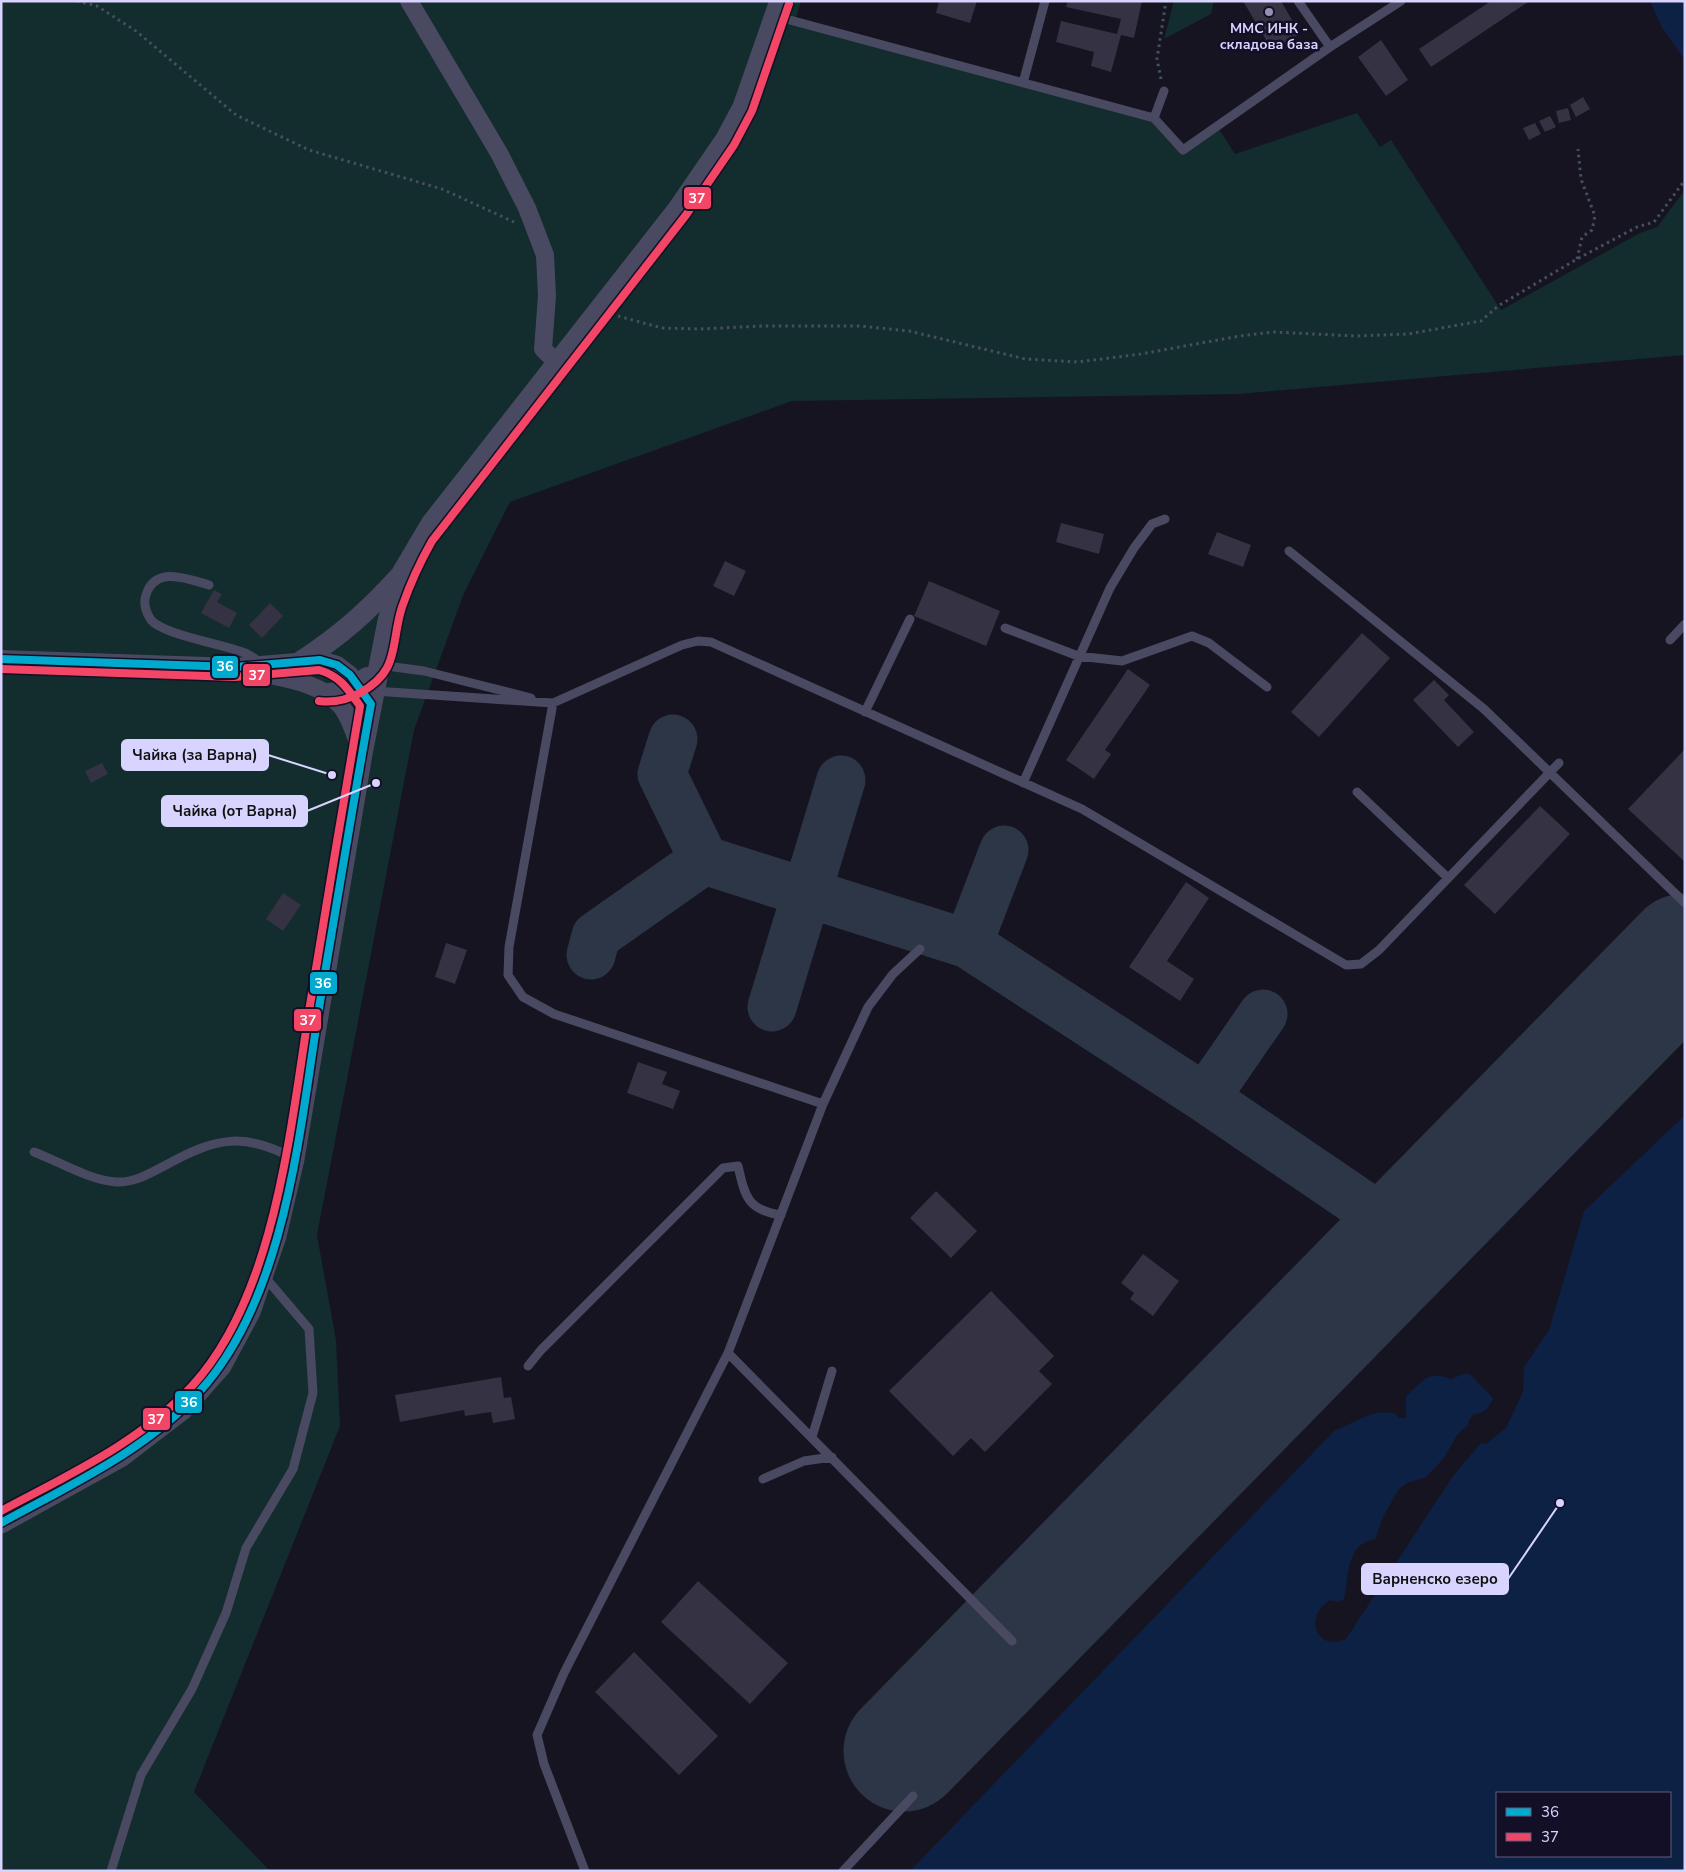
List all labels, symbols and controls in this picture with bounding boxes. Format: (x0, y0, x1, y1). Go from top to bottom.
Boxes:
marker: ММС ИНК - складова база (1263, 6, 1275, 18)
place label: ММС ИНК - складова база (1220, 19, 1318, 54)
line badge: 37 (683, 186, 712, 210)
text: 37 (689, 189, 705, 208)
line badge: 36 (211, 655, 239, 679)
text: 36 (217, 657, 233, 676)
line badge: 37 (242, 663, 271, 687)
text: 37 (249, 666, 265, 685)
callout: Чайка (за Варна) (122, 740, 268, 770)
text: Чайка (за Варна) (132, 745, 258, 765)
callout: Чайка (от Варна) (162, 796, 307, 826)
text: Чайка (от Варна) (173, 801, 297, 821)
line badge: 36 (309, 971, 338, 995)
text: 36 (315, 974, 331, 993)
line badge: 37 (293, 1008, 322, 1032)
text: 37 (300, 1011, 316, 1030)
line badge: 36 (174, 1390, 203, 1414)
text: 36 (181, 1393, 197, 1412)
line badge: 37 (142, 1407, 171, 1431)
text: 37 (148, 1410, 164, 1429)
callout: Варненско езеро (1362, 1564, 1508, 1594)
text: Варненско езеро (1372, 1569, 1498, 1589)
legend (1496, 1792, 1671, 1857)
text: 36 (1541, 1802, 1559, 1822)
text: 37 (1541, 1827, 1559, 1847)

